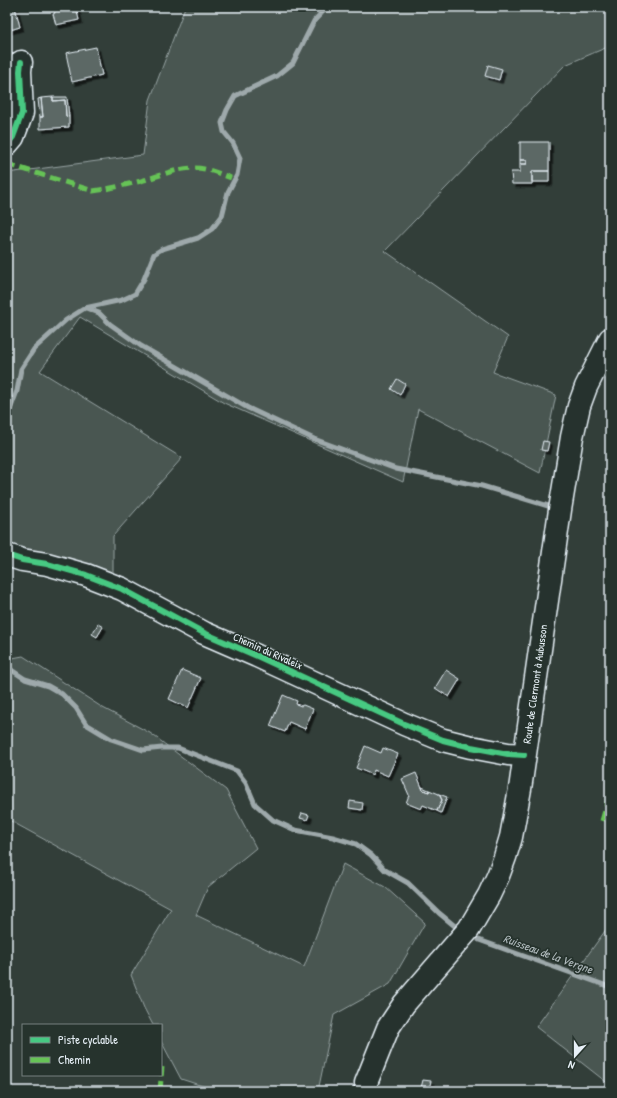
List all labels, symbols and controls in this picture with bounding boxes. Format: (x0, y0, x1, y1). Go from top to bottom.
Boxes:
street label: Route de Clermont à Aubusson (520, 624, 550, 744)
street label: Chemin du Rivaleix (231, 629, 305, 673)
water label: Ruisseau de la Vergne (501, 930, 596, 978)
legend (22, 1024, 162, 1076)
text: Piste cyclable (58, 1031, 118, 1048)
north arrow (555, 1036, 595, 1076)
text: Chemin (58, 1051, 91, 1068)
text: N (566, 1058, 577, 1073)

